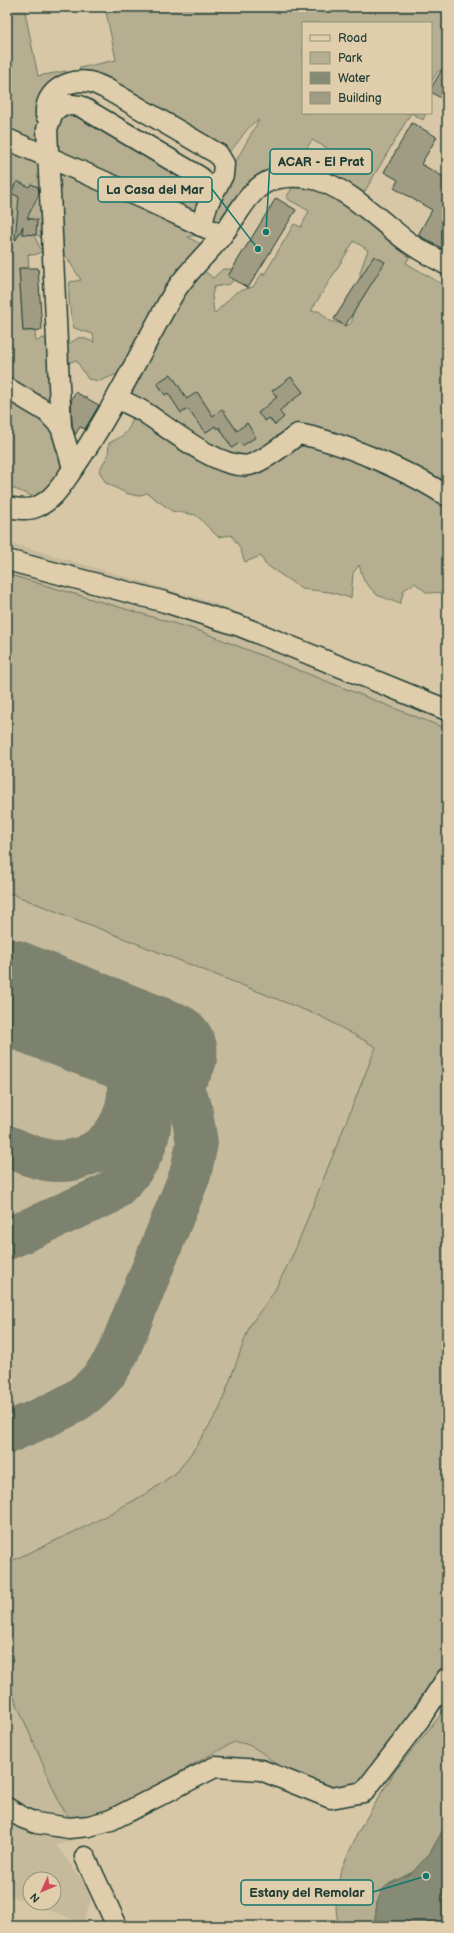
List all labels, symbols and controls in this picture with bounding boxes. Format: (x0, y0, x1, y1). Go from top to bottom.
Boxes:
legend (302, 22, 432, 114)
text: Road (338, 31, 367, 46)
text: Park (338, 51, 362, 66)
text: Water (338, 71, 370, 86)
text: Building (338, 91, 382, 106)
callout: ACAR - El Prat (270, 149, 372, 174)
text: ACAR - El Prat (277, 154, 365, 170)
callout: La Casa del Mar (98, 177, 212, 202)
text: La Casa del Mar (106, 182, 205, 198)
north arrow (22, 1871, 62, 1911)
callout: Estany del Remolar (241, 1880, 373, 1905)
text: Estany del Remolar (249, 1885, 366, 1901)
text: N (28, 1890, 43, 1905)

